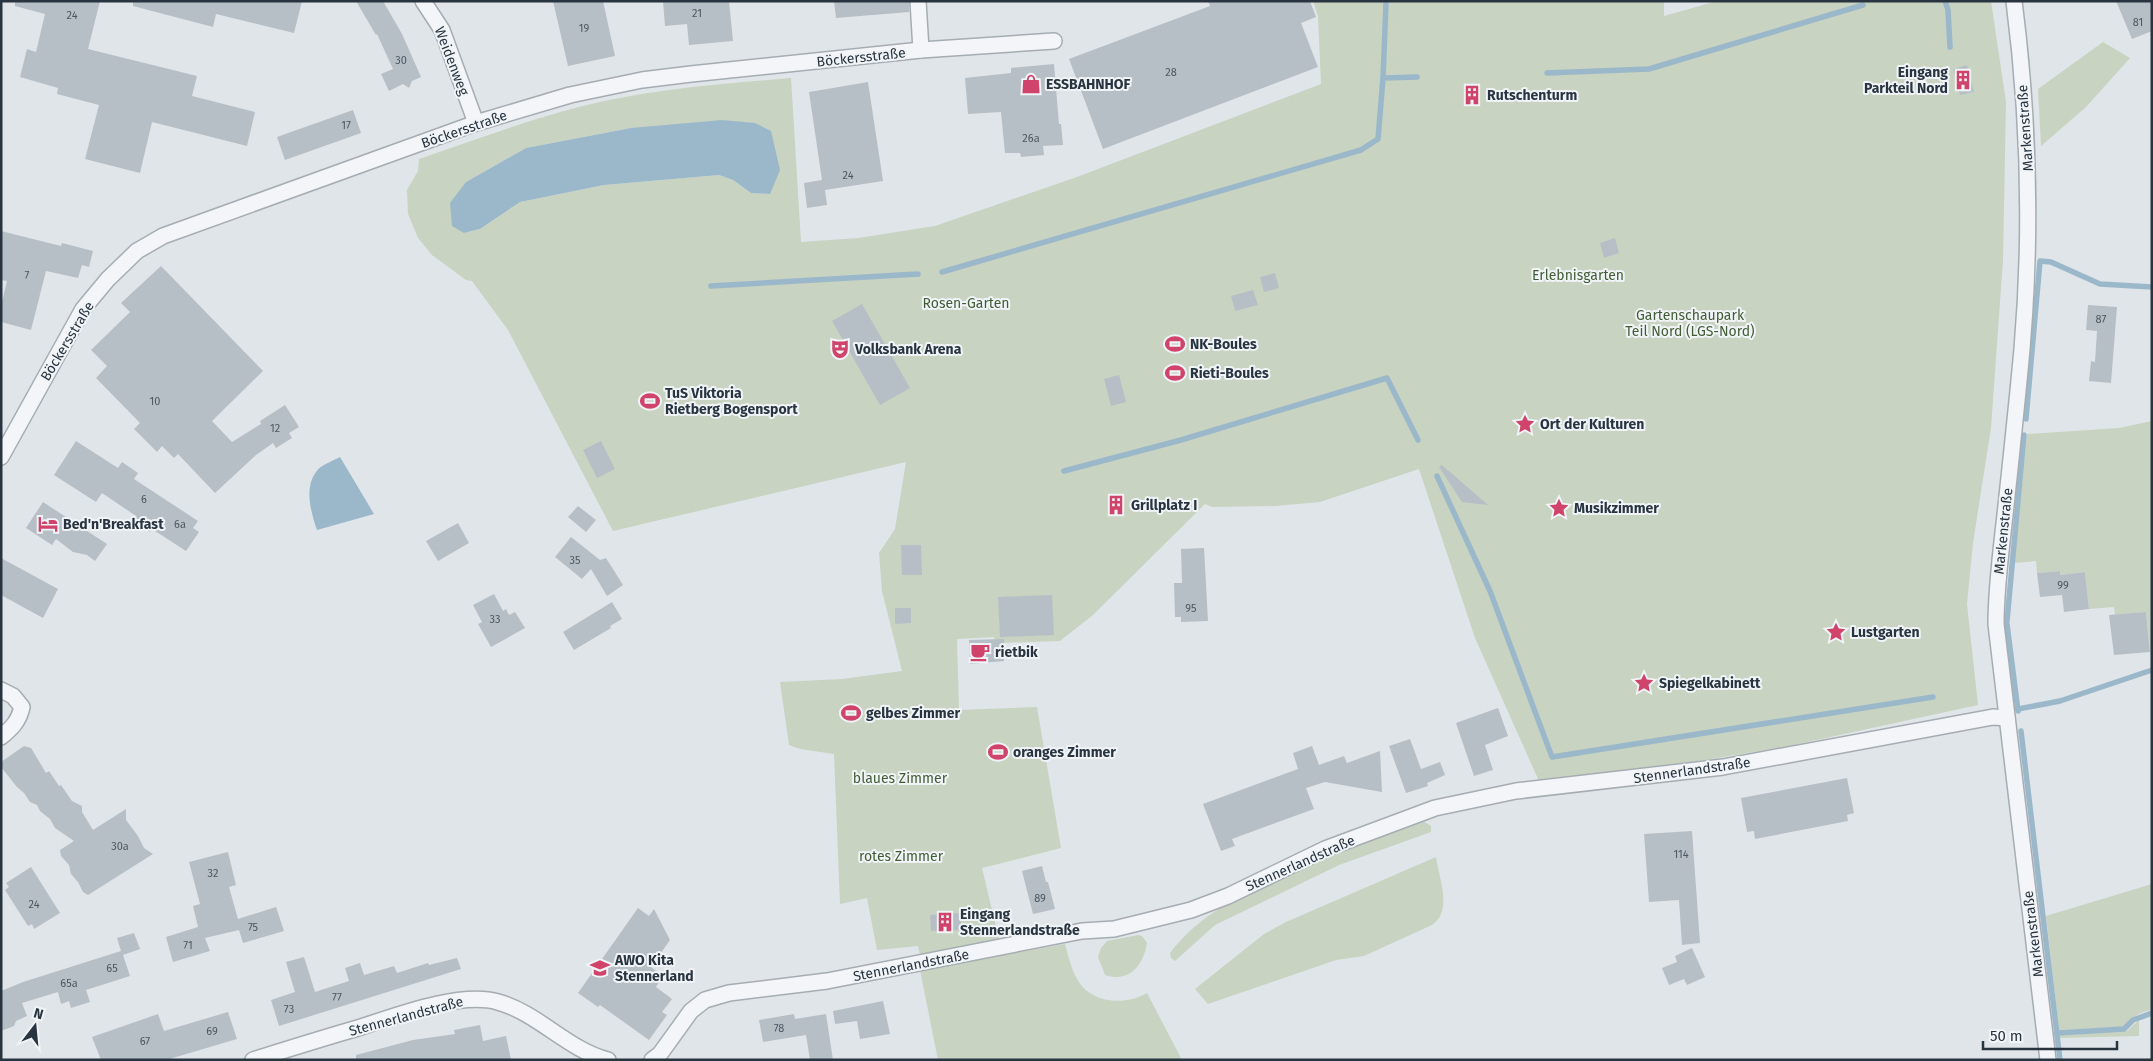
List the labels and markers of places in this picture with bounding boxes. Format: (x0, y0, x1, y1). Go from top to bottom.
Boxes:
place label: Eingang Parkteil Nord (1864, 64, 1948, 97)
building icon: Eingang Parkteil Nord (1952, 69, 1974, 91)
shop icon: ESSBAHNHOF (1020, 73, 1042, 95)
place label: ESSBAHNHOF (1046, 76, 1131, 93)
building icon: Rutschenturm (1461, 84, 1483, 106)
place label: Rutschenturm (1487, 87, 1577, 104)
sports icon: NK-Boules (1164, 333, 1186, 355)
place label: NK-Boules (1190, 336, 1257, 353)
theatre icon: Volksbank Arena (829, 338, 851, 360)
place label: Volksbank Arena (854, 341, 962, 358)
sports icon: Rieti-Boules (1164, 362, 1186, 384)
place label: Rieti-Boules (1190, 365, 1269, 382)
place label: TuS Viktoria Rietberg Bogensport (665, 385, 798, 418)
sports icon: TuS Viktoria Rietberg Bogensport (639, 390, 661, 412)
place icon: Ort der Kulturen (1514, 413, 1536, 435)
place label: Ort der Kulturen (1540, 416, 1644, 433)
building icon: Grillplatz I (1105, 494, 1127, 516)
place label: Grillplatz I (1131, 497, 1197, 514)
place icon: Musikzimmer (1548, 497, 1570, 519)
place label: Musikzimmer (1574, 500, 1659, 517)
hotel icon: Bed'n'Breakfast (37, 513, 59, 535)
place label: Bed'n'Breakfast (63, 516, 164, 533)
place icon: Lustgarten (1825, 621, 1847, 643)
place label: Lustgarten (1851, 624, 1920, 641)
cafe icon: rietbik (969, 641, 991, 663)
place label: rietbik (995, 644, 1038, 661)
place icon: Spiegelkabinett (1633, 672, 1655, 694)
place label: Spiegelkabinett (1659, 675, 1761, 692)
sports icon: gelbes Zimmer (840, 702, 862, 724)
place label: gelbes Zimmer (866, 705, 960, 722)
sports icon: oranges Zimmer (987, 741, 1009, 763)
place label: oranges Zimmer (1013, 744, 1116, 761)
place label: Eingang Stennerlandstraße (960, 906, 1080, 939)
building icon: Eingang Stennerlandstraße (934, 911, 956, 933)
place label: AWO Kita Stennerland (614, 952, 694, 985)
school or university icon: AWO Kita Stennerland (589, 957, 611, 979)

